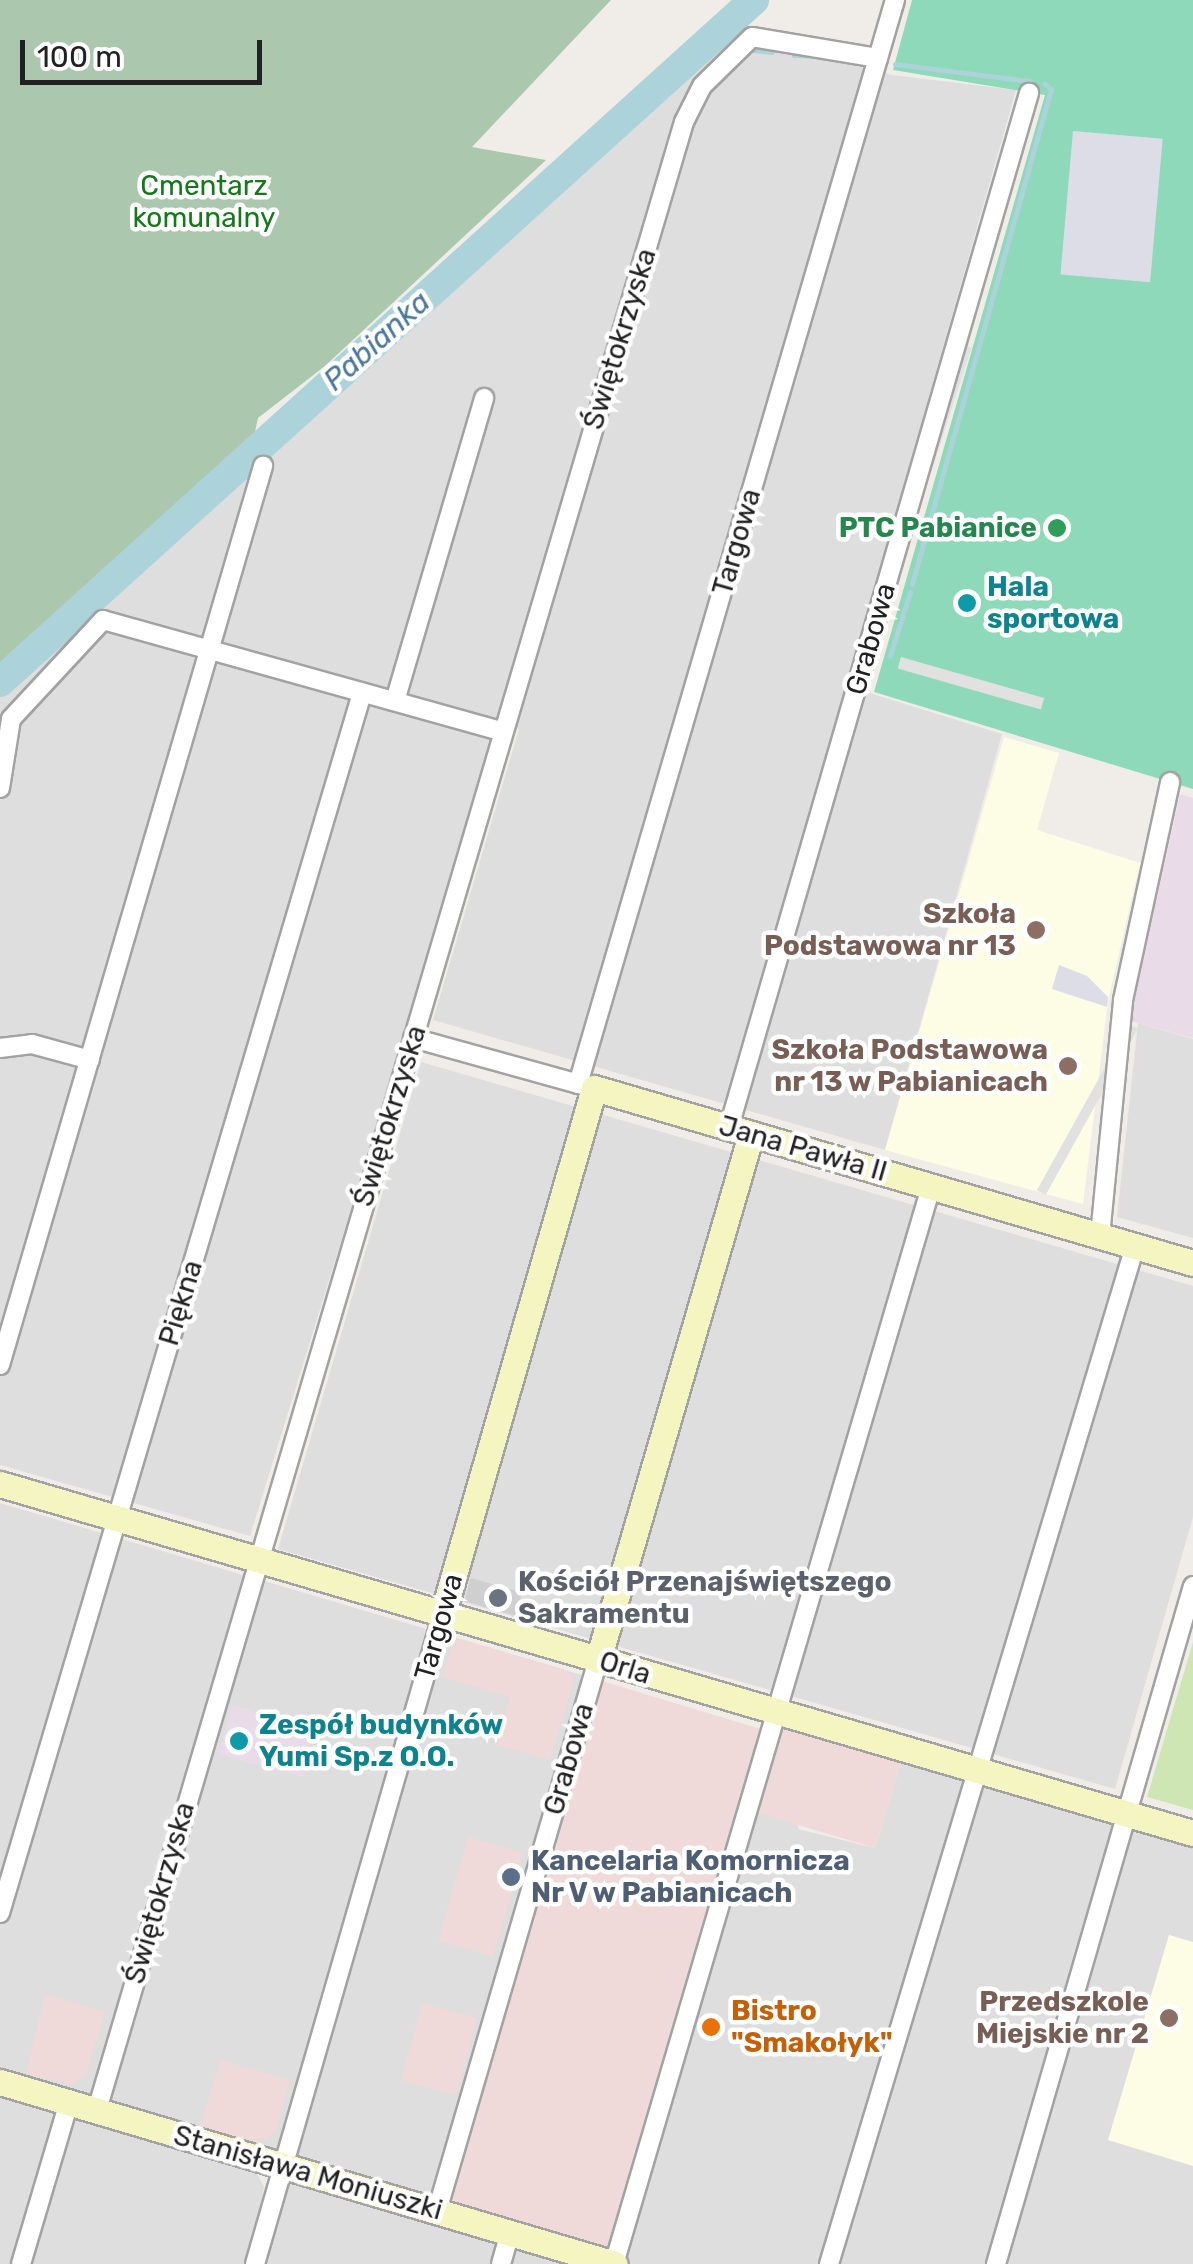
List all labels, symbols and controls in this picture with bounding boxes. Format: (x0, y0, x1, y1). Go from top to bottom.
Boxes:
scale bar (25, 20, 268, 82)
text: 100 m (37, 39, 122, 75)
park label: Cmentarz komunalny (133, 169, 275, 235)
street label: Świętokrzyska (577, 244, 663, 434)
water label: Pabianka (316, 284, 438, 398)
street label: Targowa (706, 485, 768, 599)
place label: PTC Pabianice (839, 511, 1037, 545)
marker: PTC Pabianice (1046, 517, 1068, 539)
place label: Hala sportowa (987, 570, 1119, 636)
street label: Grabowa (839, 579, 903, 699)
marker: Hala sportowa (956, 592, 978, 614)
place label: Szkoła Podstawowa nr 13 (763, 897, 1016, 963)
marker: Szkoła Podstawowa nr 13 (1025, 919, 1047, 941)
street label: Świętokrzyska (347, 1021, 433, 1211)
place label: Szkoła Podstawowa nr 13 w Pabianicach (772, 1033, 1048, 1099)
marker: Szkoła Podstawowa nr 13 w Pabianicach (1057, 1055, 1079, 1077)
street label: Jana Pawła II (715, 1109, 891, 1189)
street label: Piękna (152, 1256, 210, 1350)
place label: Kościół Przenajświętszego Sakramentu (518, 1565, 892, 1631)
street label: Targowa (408, 1570, 470, 1684)
marker: Kościół Przenajświętszego Sakramentu (487, 1587, 509, 1609)
street label: Orla (595, 1644, 655, 1692)
street label: Grabowa (537, 1699, 601, 1819)
place label: Zespół budynków Yumi Sp.z O.O. (259, 1708, 503, 1774)
marker: Zespół budynków Yumi Sp.z O.O. (228, 1730, 250, 1752)
street label: Świętokrzyska (118, 1798, 202, 1988)
place label: Kancelaria Komornicza Nr V w Pabianicach (531, 1844, 850, 1910)
marker: Kancelaria Komornicza Nr V w Pabianicach (500, 1866, 522, 1888)
place label: Przedszkole Miejskie nr 2 (975, 1985, 1149, 2051)
place label: Bistro "Smakołyk" (731, 1994, 893, 2060)
marker: Przedszkole Miejskie nr 2 (1158, 2007, 1180, 2029)
marker: Bistro "Smakołyk" (700, 2016, 722, 2038)
street label: Stanisława Moniuszki (170, 2119, 446, 2227)

